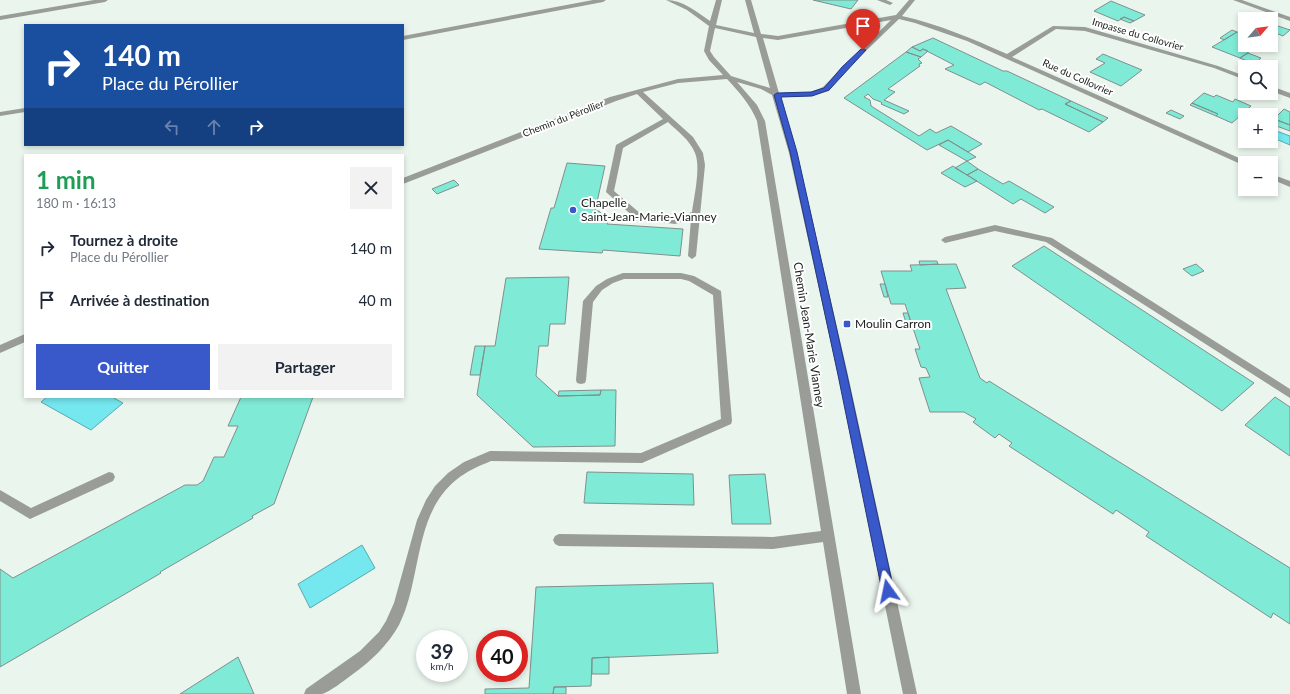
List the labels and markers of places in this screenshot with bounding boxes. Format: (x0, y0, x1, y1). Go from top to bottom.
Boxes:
pin (846, 9, 880, 50)
place label: Chapelle Saint-Jean-Marie-Vianney (581, 195, 717, 224)
marker: Chapelle Saint-Jean-Marie-Vianney (568, 205, 578, 215)
place label: Moulin Carron (855, 316, 931, 331)
marker: Moulin Carron (842, 319, 852, 329)

